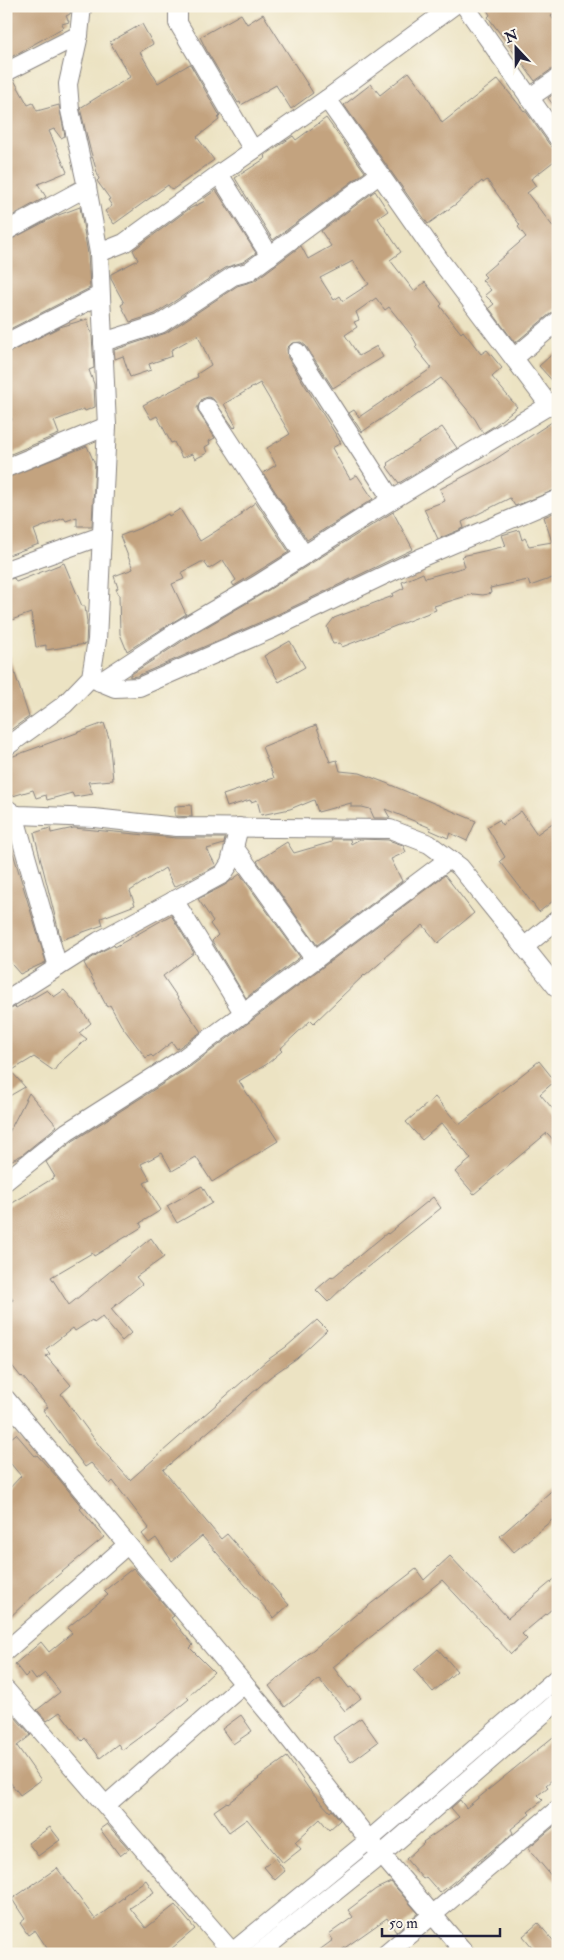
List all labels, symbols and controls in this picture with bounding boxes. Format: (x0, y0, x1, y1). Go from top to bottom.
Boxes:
north arrow (492, 22, 542, 72)
text: N (501, 26, 521, 47)
scale bar (382, 1905, 499, 1937)
text: 50 m (389, 1914, 418, 1933)

